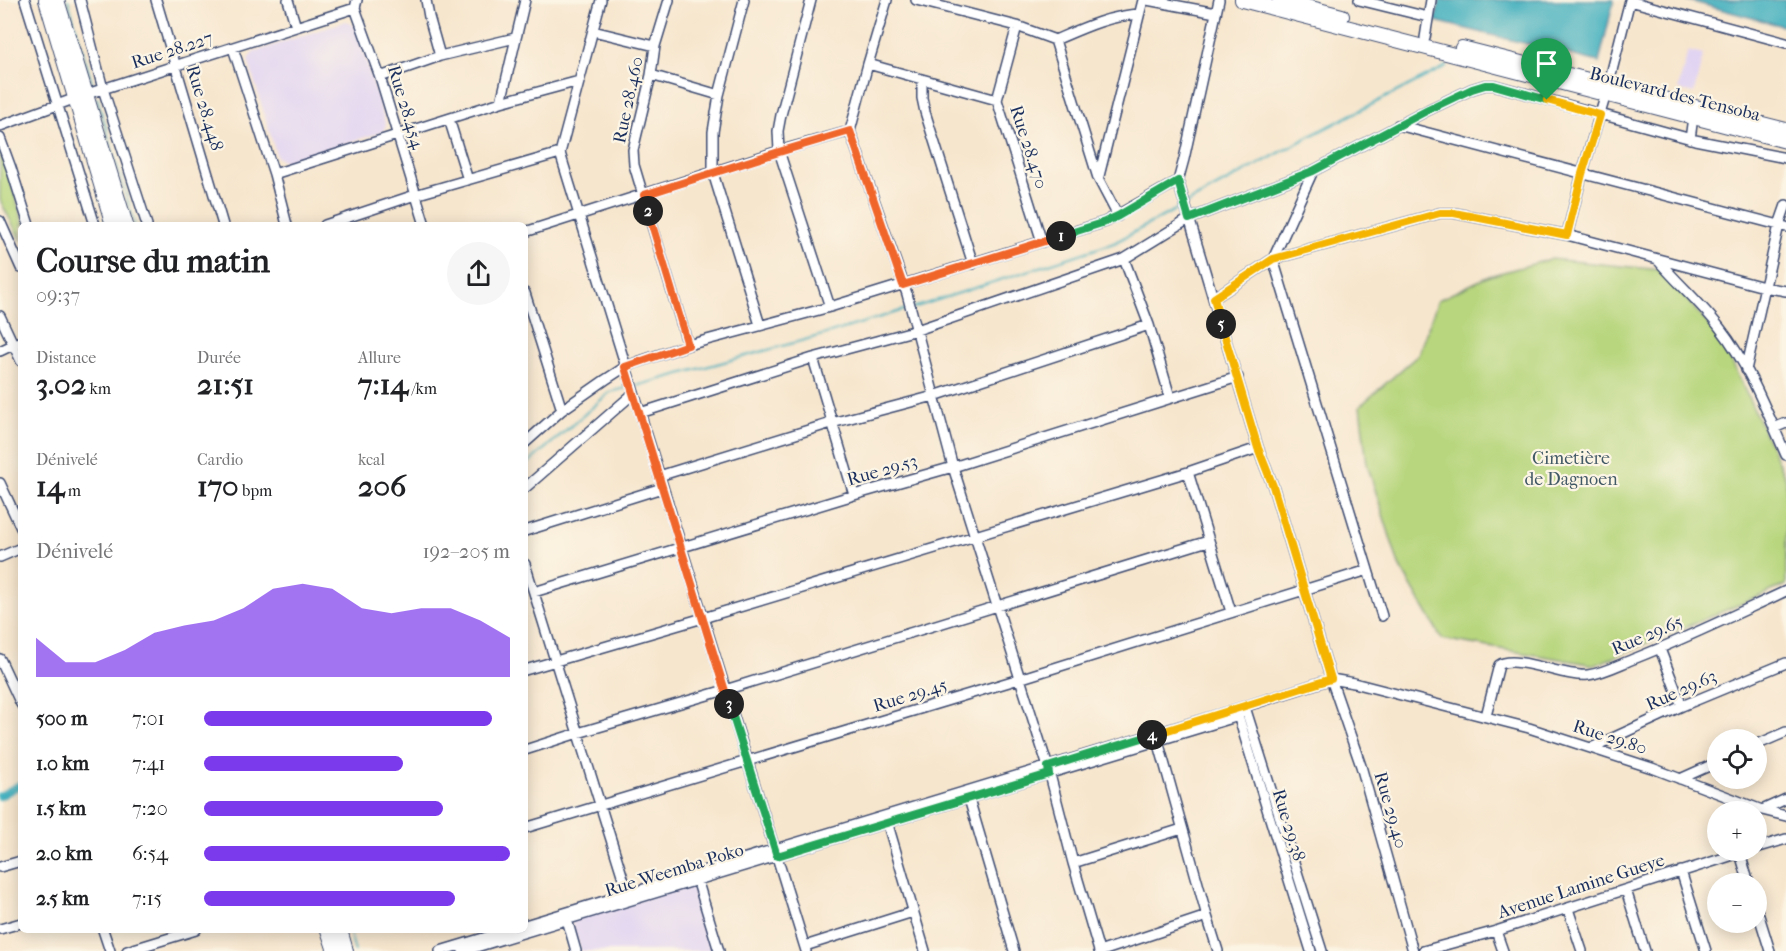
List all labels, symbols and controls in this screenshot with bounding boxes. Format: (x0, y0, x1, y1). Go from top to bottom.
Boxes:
street label: Rue 28.227 (129, 27, 216, 74)
pin (1521, 38, 1572, 100)
icon: arrive (1530, 47, 1563, 80)
street label: Rue 28.460 (609, 55, 648, 145)
street label: Rue 28.448 (182, 63, 227, 153)
street label: Rue 28.454 (383, 63, 428, 152)
street label: Boulevard des Tensoba (1587, 63, 1763, 126)
street label: Rue 28.470 (1005, 103, 1052, 192)
pin: 2 (633, 196, 663, 226)
text: 2 (644, 201, 652, 220)
pin: 1 (1046, 221, 1076, 251)
text: 1 (1058, 226, 1064, 245)
text: Course du matin (36, 242, 270, 281)
button: share (447, 242, 510, 305)
text: 09:37 (36, 284, 80, 307)
pin: 5 (1206, 309, 1236, 339)
text: 5 (1218, 314, 1224, 333)
text: Distance (36, 348, 96, 367)
text: Durée (197, 348, 241, 367)
text: Allure (358, 348, 401, 367)
text: 3.02 (36, 367, 86, 402)
text: 21:51 (197, 367, 254, 402)
text: 7:14 (358, 367, 408, 402)
text: km (86, 379, 111, 398)
text: /km (408, 379, 437, 398)
park label: Cimetière de Dagnoen (1524, 448, 1618, 490)
text: Dénivelé (36, 450, 98, 469)
text: Cardio (197, 450, 243, 469)
text: kcal (358, 450, 385, 469)
street label: Rue 29.53 (845, 450, 920, 491)
text: 14 (36, 469, 64, 504)
text: 170 (197, 469, 239, 504)
text: 206 (358, 469, 406, 504)
text: m (64, 481, 81, 500)
text: bpm (239, 481, 272, 500)
text: Dénivelé (36, 540, 113, 563)
text: 192–205 m (422, 540, 510, 563)
street label: Rue 29.65 (1608, 611, 1686, 660)
street label: Rue 29.63 (1643, 666, 1720, 715)
street label: Rue 29.45 (871, 674, 950, 717)
pin: 3 (714, 689, 744, 719)
text: 3 (726, 694, 732, 713)
text: 500 m (36, 707, 88, 730)
text: 7:01 (132, 707, 165, 730)
street label: Rue 29.80 (1570, 716, 1650, 759)
pin: 4 (1137, 720, 1167, 750)
text: 4 (1147, 725, 1157, 744)
map controls (1707, 729, 1767, 933)
button: locate (1707, 729, 1767, 789)
text: 1.0 km (36, 752, 89, 775)
text: 7:41 (132, 752, 165, 775)
street label: Rue 29.40 (1370, 769, 1411, 851)
street label: Rue 29.38 (1268, 787, 1309, 864)
text: 1.5 km (36, 797, 86, 820)
text: 7:20 (132, 797, 168, 820)
button: + (1707, 801, 1767, 861)
street label: Rue Weemba Poko (602, 839, 746, 902)
text: 2.0 km (36, 842, 92, 865)
text: 6:54 (132, 842, 168, 865)
street label: Avenue Lamine Gueye (1494, 850, 1667, 924)
button: − (1707, 873, 1767, 933)
text: 2.5 km (36, 887, 89, 910)
text: 7:15 (132, 887, 162, 910)

